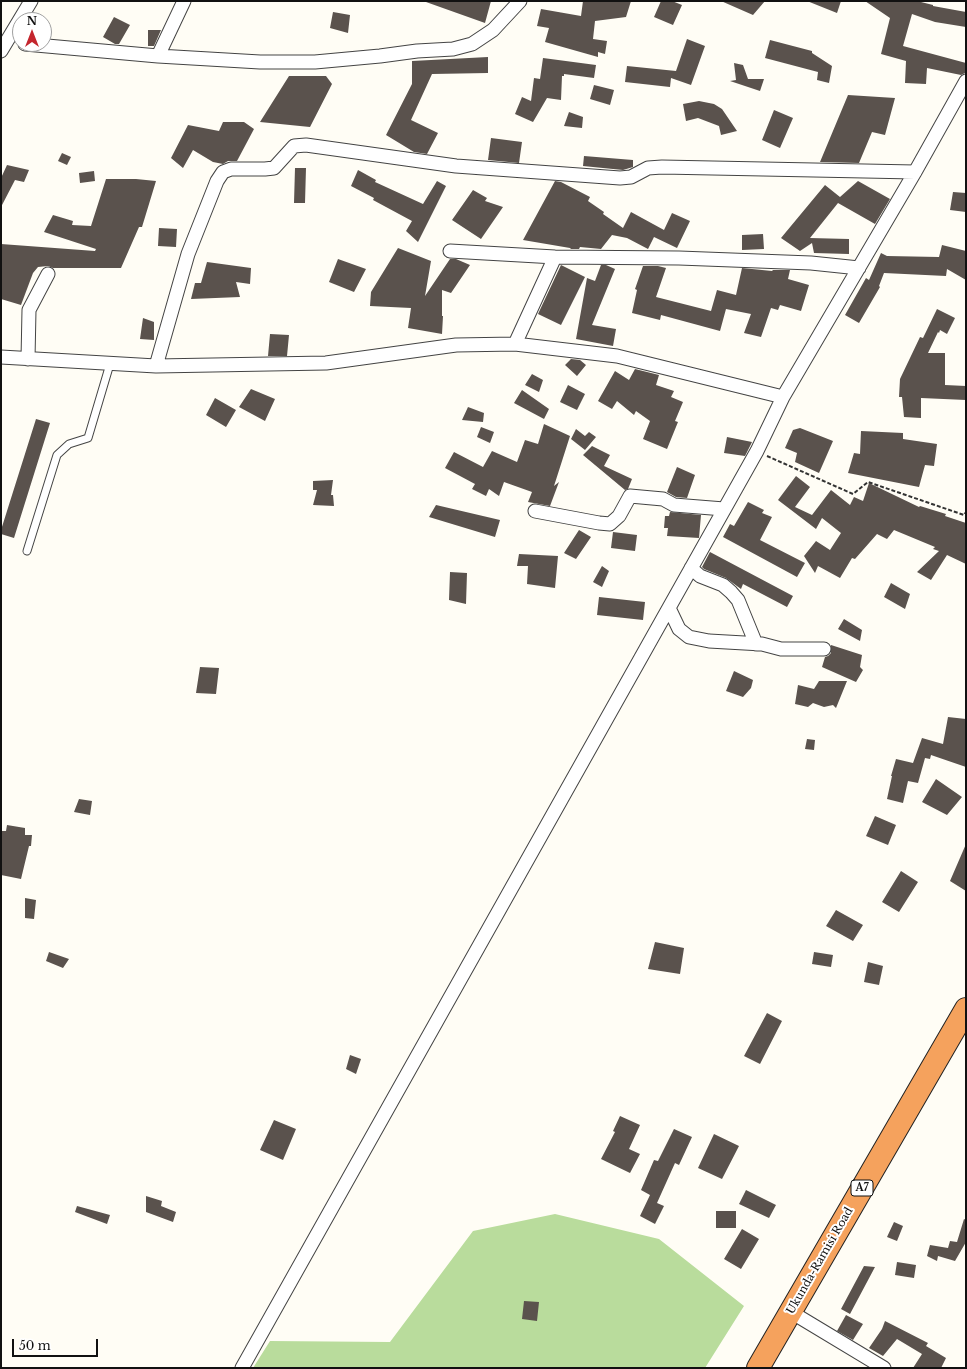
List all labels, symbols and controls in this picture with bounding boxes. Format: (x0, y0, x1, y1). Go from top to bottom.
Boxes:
north arrow (12, 12, 52, 52)
text: N (27, 14, 37, 28)
road number: A7 (851, 1180, 873, 1196)
street label: Ukunda-Ramisi Road (784, 1205, 856, 1317)
scale bar (14, 1331, 100, 1357)
text: 50 m (19, 1338, 51, 1353)

